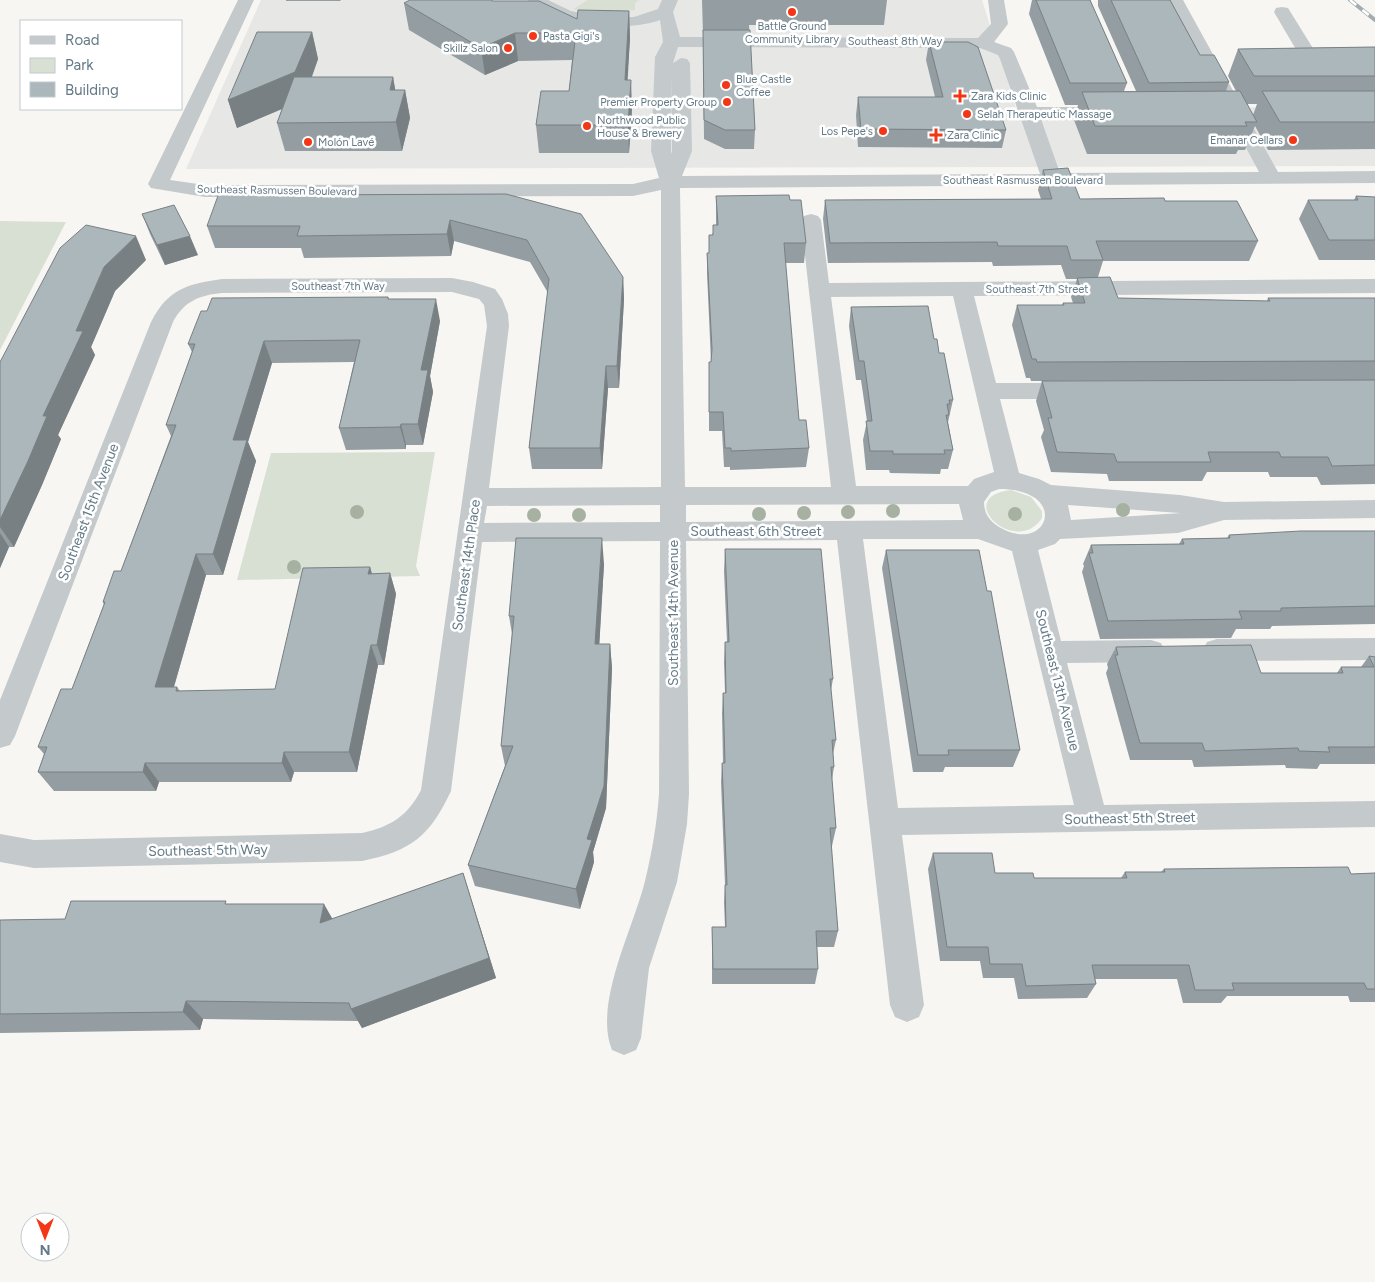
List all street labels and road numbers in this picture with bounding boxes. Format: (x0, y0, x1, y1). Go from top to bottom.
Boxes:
street label: Southeast 8th Way (848, 35, 942, 48)
street label: Southeast Rasmussen Boulevard (943, 174, 1103, 187)
street label: Southeast Rasmussen Boulevard (197, 183, 357, 198)
street label: Southeast 7th Way (291, 280, 385, 293)
street label: Southeast 7th Street (986, 283, 1088, 296)
street label: Southeast 15th Avenue (54, 441, 123, 583)
street label: Southeast 14th Place (449, 498, 484, 632)
street label: Southeast 6th Street (690, 523, 822, 540)
street label: Southeast 14th Avenue (665, 540, 682, 686)
street label: Southeast 13th Avenue (1032, 608, 1083, 753)
street label: Southeast 5th Street (1064, 809, 1196, 828)
street label: Southeast 5th Way (148, 841, 269, 860)

